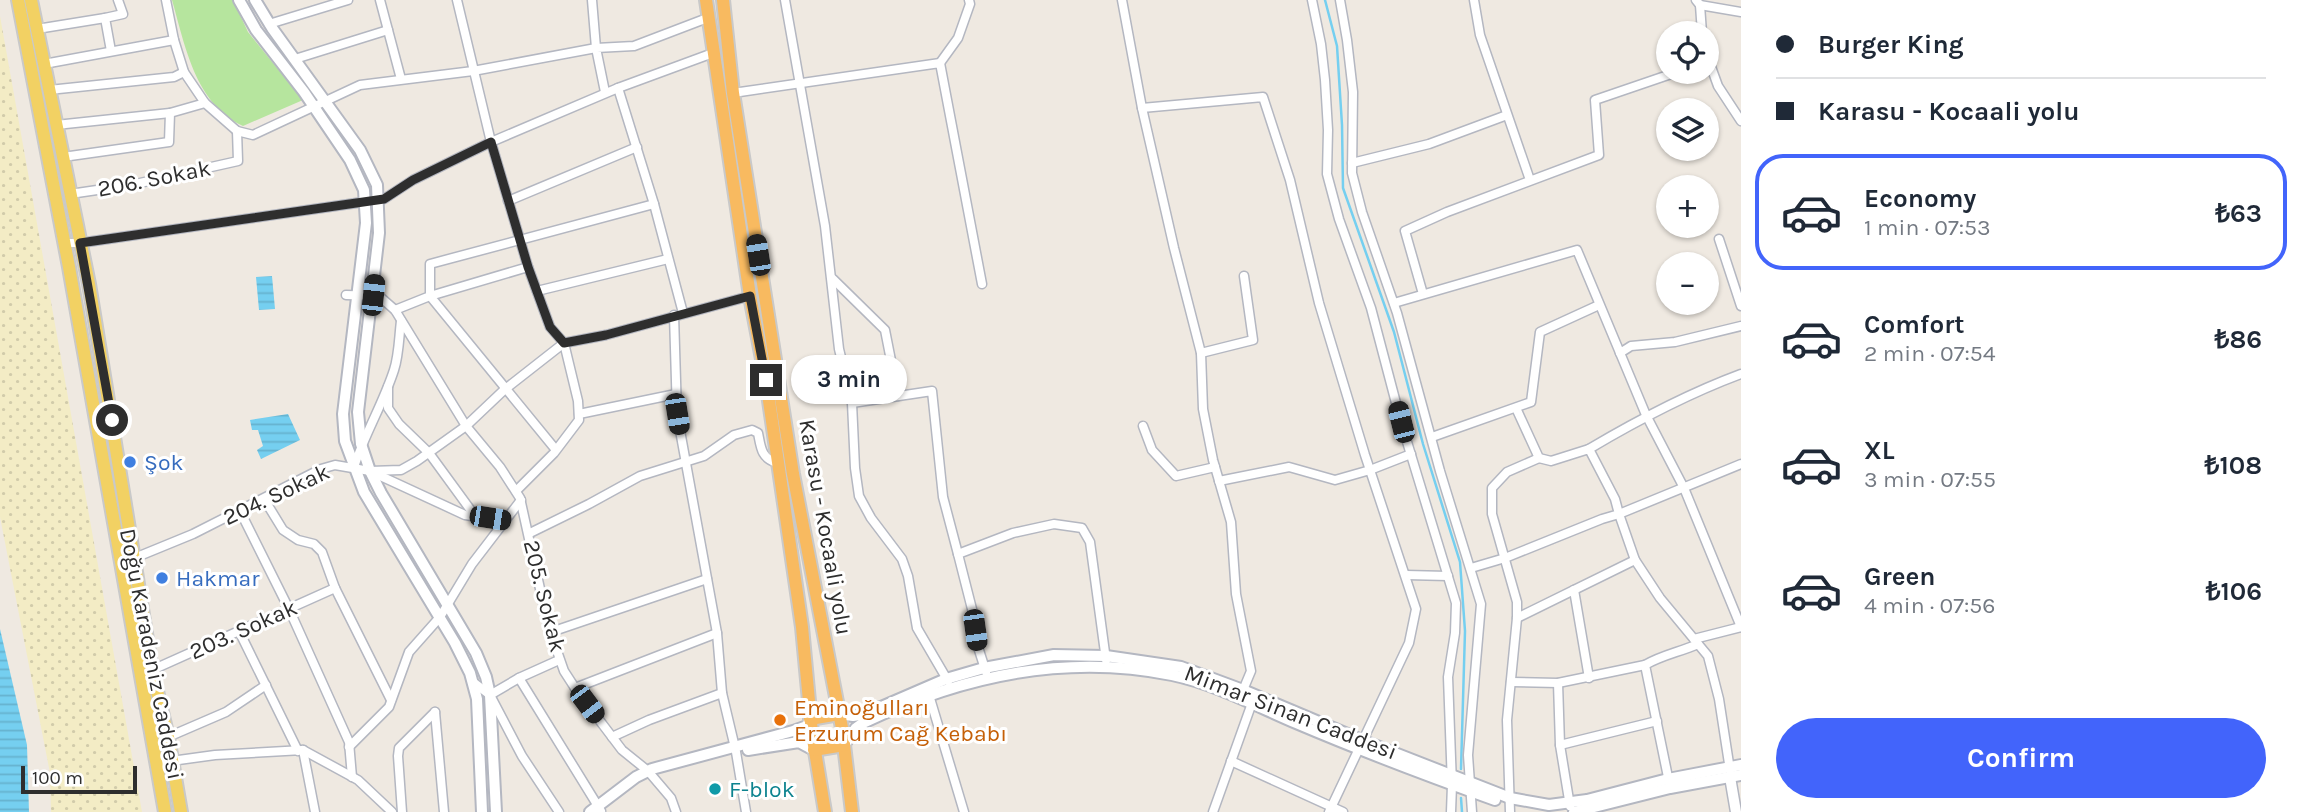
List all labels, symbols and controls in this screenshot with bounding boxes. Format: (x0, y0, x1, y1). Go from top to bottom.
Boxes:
map controls (1656, 21, 1719, 315)
button: locate (1656, 21, 1719, 84)
text: Burger King (1818, 29, 1964, 60)
text: Karasu - Kocaali yolu (1818, 96, 2079, 127)
button: layers (1656, 98, 1719, 161)
street label: 206. Sokak (95, 154, 213, 203)
button: + (1656, 175, 1719, 238)
icon: car (1780, 181, 1843, 244)
text: Economy (1864, 183, 1976, 214)
text: ₺63 (2215, 198, 2262, 229)
text: 1 min · 07:53 (1864, 214, 1991, 241)
car (745, 233, 772, 277)
button: − (1656, 252, 1719, 315)
car (361, 273, 386, 317)
icon: car (1780, 307, 1843, 370)
text: Comfort (1864, 309, 1965, 340)
text: ₺86 (2215, 324, 2262, 355)
text: 2 min · 07:54 (1864, 340, 1996, 367)
callout: 3 min (790, 356, 906, 404)
route end (750, 364, 782, 396)
text: 3 min (817, 366, 881, 393)
car (664, 392, 691, 436)
car (1386, 399, 1417, 445)
route start (96, 404, 128, 436)
street label: Karasu - Kocaali yolu (793, 417, 858, 637)
icon: car (1780, 433, 1843, 496)
text: XL (1864, 435, 1895, 466)
place label: Şok (144, 449, 183, 476)
text: ₺108 (2205, 450, 2262, 481)
marker: Şok (122, 454, 138, 470)
street label: 204. Sokak (219, 458, 334, 531)
text: 3 min · 07:55 (1864, 466, 1996, 493)
car (468, 504, 513, 532)
street label: Doğu Karadeniz Caddesi (114, 526, 189, 782)
street label: 205. Sokak (518, 537, 571, 655)
icon: car (1780, 559, 1843, 622)
text: Green (1864, 561, 1936, 592)
place label: Hakmar (176, 565, 260, 592)
marker: Hakmar (154, 570, 170, 586)
text: ₺106 (2206, 576, 2262, 607)
text: 4 min · 07:56 (1864, 592, 1996, 619)
street label: 203. Sokak (185, 594, 301, 665)
car (962, 608, 989, 652)
street label: Mimar Sinan Caddesi (1181, 659, 1401, 766)
car (566, 681, 609, 727)
place label: Eminoğulları Erzurum Cağ Kebabı (794, 694, 1007, 747)
marker: Eminoğulları Erzurum Cağ Kebabı (772, 712, 788, 728)
button: Confirm (1776, 718, 2266, 798)
scale bar (21, 763, 136, 795)
text: 100 m (32, 767, 83, 789)
place label: F-blok (729, 776, 795, 803)
marker: F-blok (707, 781, 723, 797)

